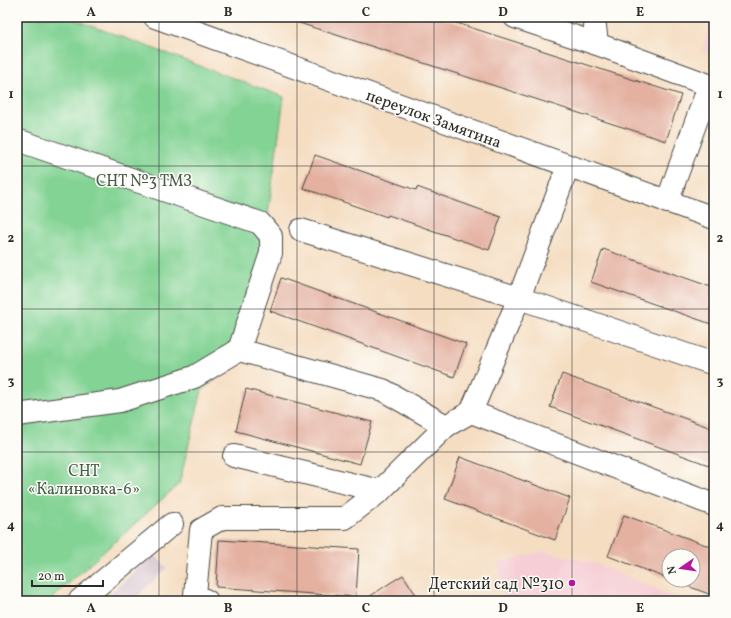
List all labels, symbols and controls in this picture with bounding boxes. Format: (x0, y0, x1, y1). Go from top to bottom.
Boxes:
text: A (86, 4, 96, 22)
text: B (224, 4, 233, 22)
text: C (362, 4, 370, 22)
text: D (498, 4, 508, 22)
text: E (636, 4, 644, 22)
street label: переулок Замятина (363, 85, 504, 155)
text: 1 (8, 86, 14, 104)
text: 1 (717, 86, 723, 104)
park label: СНТ №3 ТМЗ (96, 171, 192, 193)
text: 2 (8, 230, 15, 248)
text: 2 (717, 230, 724, 248)
text: 3 (8, 373, 15, 391)
text: 3 (717, 373, 724, 391)
park label: СНТ «Калиновка-6» (28, 461, 140, 501)
text: 4 (7, 517, 15, 535)
text: 4 (716, 517, 724, 535)
north arrow (661, 548, 701, 588)
scale bar (32, 562, 103, 588)
text: N (665, 564, 681, 575)
text: 20 m (38, 569, 65, 585)
place label: Детский сад №310 (428, 574, 564, 596)
marker: Детский сад №310 (567, 578, 577, 588)
text: A (86, 600, 96, 618)
text: B (224, 600, 233, 618)
text: C (362, 600, 370, 618)
text: D (498, 600, 508, 618)
text: E (636, 600, 644, 618)

